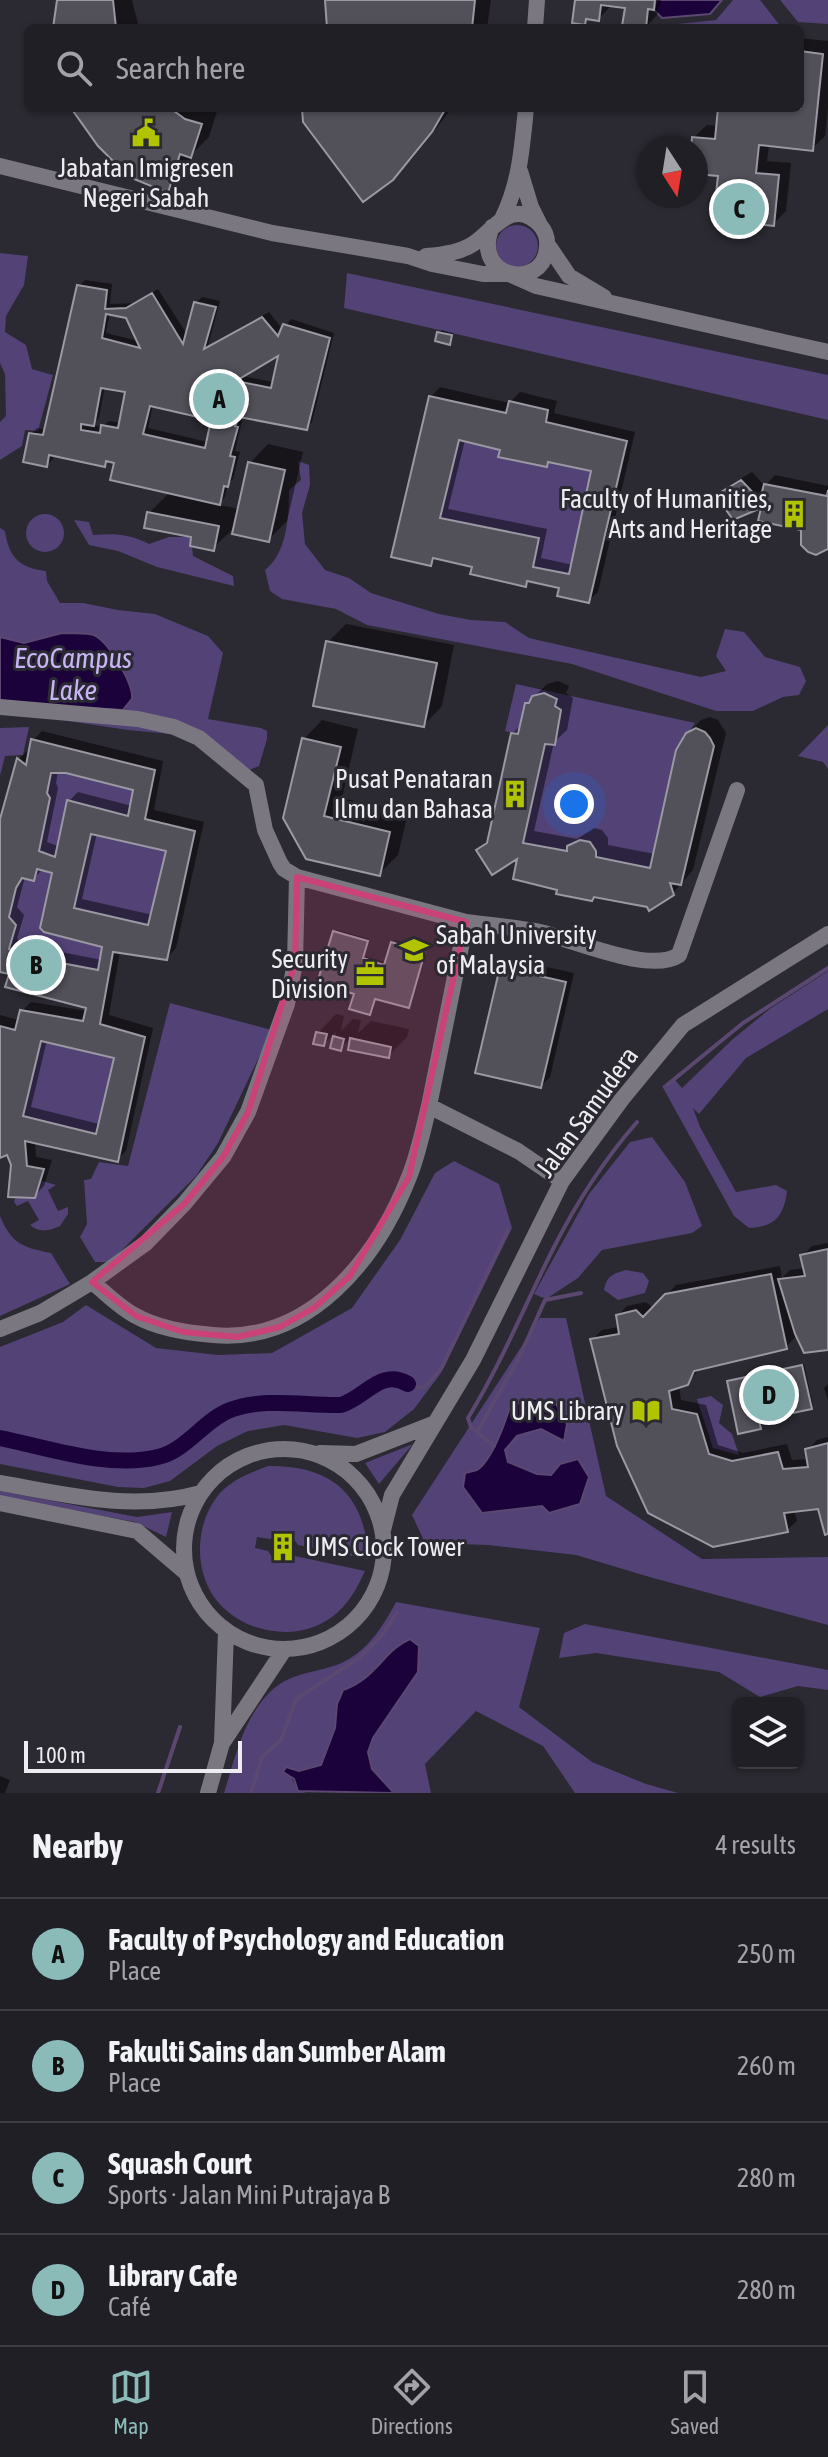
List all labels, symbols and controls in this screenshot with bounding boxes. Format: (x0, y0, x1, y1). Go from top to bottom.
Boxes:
search box (24, 24, 804, 112)
icon: search (52, 46, 96, 90)
text: Search here (116, 51, 245, 85)
public building icon: Jabatan Imigresen Negeri Sabah (131, 118, 161, 148)
north arrow (636, 136, 708, 208)
place label: Jabatan Imigresen Negeri Sabah (58, 153, 234, 213)
pin: C (713, 179, 765, 239)
pin: A (193, 369, 245, 429)
place label: Faculty of Humanities, Arts and Heritage (560, 484, 772, 544)
building icon: Faculty of Humanities, Arts and Heritage (779, 499, 809, 529)
water label: EcoCampus Lake (14, 642, 132, 706)
place label: Pusat Penataran Ilmu dan Bahasa (334, 764, 493, 824)
building icon: Pusat Penataran Ilmu dan Bahasa (500, 779, 530, 809)
your location (554, 784, 594, 824)
place label: Sabah University of Malaysia (436, 920, 597, 980)
pin: B (10, 935, 62, 995)
school or university icon: Sabah University of Malaysia (399, 935, 429, 965)
place label: Security Division (271, 944, 348, 1004)
office icon: Security Division (355, 959, 385, 989)
street label: Jalan Samudera (530, 1041, 644, 1183)
pin: D (743, 1365, 795, 1425)
place label: UMS Library (511, 1396, 624, 1426)
library icon: UMS Library (631, 1396, 661, 1426)
building icon: UMS Clock Tower (268, 1532, 298, 1562)
place label: UMS Clock Tower (305, 1532, 464, 1562)
map controls (732, 1697, 804, 1769)
button: layers (732, 1697, 804, 1769)
scale bar (24, 1737, 242, 1773)
text: 100 m (36, 1742, 86, 1768)
text: Nearby (32, 1826, 123, 1865)
text: 4 results (715, 1830, 796, 1860)
text: Faculty of Psychology and Education (108, 1922, 504, 1956)
text: A (52, 1939, 64, 1969)
text: 250 m (737, 1939, 796, 1969)
text: Place (108, 1956, 161, 1986)
text: Fakulti Sains dan Sumber Alam (108, 2034, 446, 2068)
text: B (52, 2051, 64, 2081)
text: 260 m (737, 2051, 796, 2081)
text: Place (108, 2068, 161, 2098)
text: Squash Court (108, 2146, 252, 2180)
text: C (52, 2163, 64, 2193)
text: 280 m (737, 2163, 796, 2193)
text: Sports · Jalan Mini Putrajaya B (108, 2180, 390, 2210)
text: Library Cafe (108, 2258, 238, 2292)
text: D (51, 2275, 65, 2305)
text: 280 m (737, 2275, 796, 2305)
text: Café (108, 2292, 151, 2322)
tab: Map (109, 2365, 153, 2439)
tab: Directions (371, 2365, 453, 2439)
tab: Saved (670, 2365, 719, 2439)

